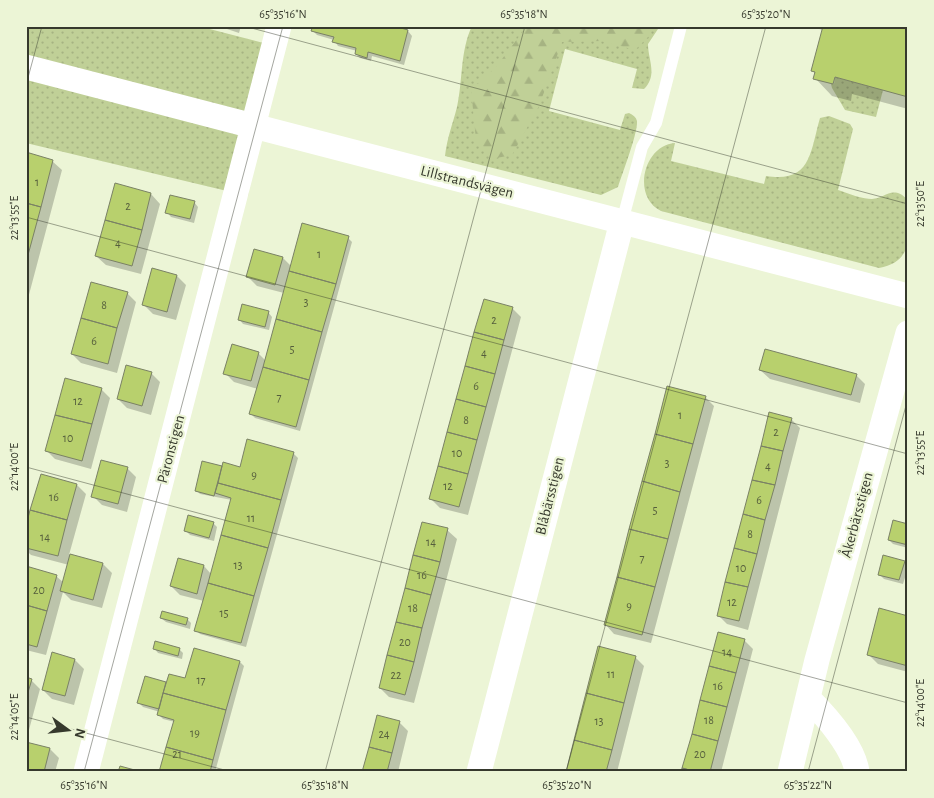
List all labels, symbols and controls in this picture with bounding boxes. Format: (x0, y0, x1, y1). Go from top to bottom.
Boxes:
text: 65°35'16"N (259, 8, 307, 20)
text: 65°35'18"N (500, 8, 548, 20)
text: 65°35'20"N (741, 8, 791, 20)
street label: Lillstrandsvägen (419, 163, 515, 201)
house number: 1 (35, 176, 39, 188)
text: 22°13'50"E (914, 181, 926, 227)
text: 22°13'55"E (8, 195, 20, 240)
house number: 2 (125, 200, 131, 212)
house number: 4 (115, 237, 121, 249)
house number: 1 (317, 248, 321, 260)
house number: 3 (304, 296, 309, 308)
house number: 8 (101, 299, 107, 311)
house number: 2 (491, 314, 497, 326)
house number: 6 (91, 335, 97, 347)
house number: 5 (289, 343, 295, 355)
house number: 4 (481, 347, 487, 359)
house number: 6 (473, 380, 479, 392)
house number: 7 (276, 391, 282, 403)
house number: 12 (73, 395, 83, 407)
house number: 1 (678, 409, 682, 421)
street label: Päronstigen (155, 413, 187, 485)
house number: 8 (463, 414, 469, 426)
house number: 2 (773, 426, 779, 438)
text: 22°13'55"E (914, 430, 926, 475)
house number: 10 (63, 432, 73, 444)
text: 22°14'00"E (8, 443, 20, 491)
house number: 10 (452, 447, 462, 459)
street label: Blåbärsstigen (533, 456, 567, 536)
house number: 3 (665, 457, 670, 469)
house number: 4 (765, 460, 771, 472)
house number: 9 (251, 469, 257, 481)
street label: Åkerbärsstigen (837, 470, 876, 559)
house number: 12 (443, 480, 453, 492)
house number: 16 (49, 491, 59, 503)
house number: 6 (756, 494, 762, 506)
house number: 5 (652, 504, 658, 516)
house number: 11 (247, 512, 255, 524)
house number: 8 (747, 528, 753, 540)
house number: 14 (40, 531, 50, 543)
house number: 14 (426, 536, 436, 548)
house number: 7 (639, 552, 645, 564)
house number: 13 (233, 559, 243, 571)
house number: 10 (736, 562, 746, 574)
house number: 16 (417, 569, 427, 581)
house number: 20 (33, 584, 45, 596)
house number: 12 (727, 596, 737, 608)
house number: 9 (626, 600, 632, 612)
house number: 18 (408, 602, 418, 614)
house number: 15 (219, 607, 229, 619)
house number: 20 (399, 636, 411, 648)
house number: 14 (722, 646, 732, 658)
house number: 11 (607, 668, 615, 680)
house number: 22 (391, 669, 402, 681)
house number: 17 (196, 674, 206, 686)
text: 22°14'00"E (914, 679, 926, 727)
house number: 16 (713, 680, 723, 692)
text: 22°14'05"E (8, 693, 20, 740)
north arrow (42, 706, 92, 756)
house number: 18 (704, 714, 714, 726)
house number: 13 (594, 715, 604, 727)
text: N (72, 727, 88, 740)
house number: 19 (190, 727, 200, 739)
house number: 24 (378, 728, 390, 740)
house number: 21 (172, 748, 182, 760)
house number: 20 (694, 748, 706, 760)
text: 65°35'16"N (60, 779, 108, 791)
text: 65°35'18"N (301, 779, 349, 791)
text: 65°35'20"N (542, 779, 592, 791)
text: 65°35'22"N (784, 779, 832, 791)

